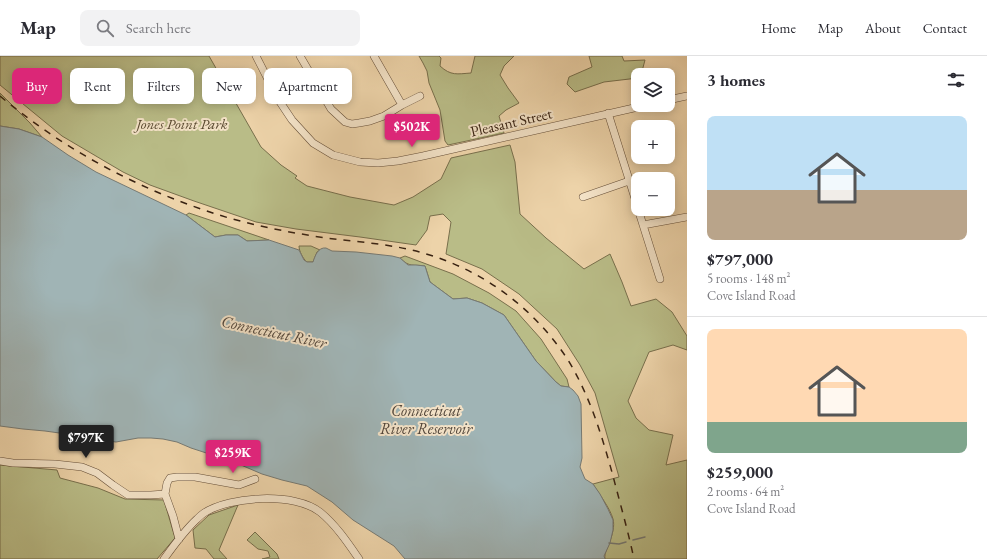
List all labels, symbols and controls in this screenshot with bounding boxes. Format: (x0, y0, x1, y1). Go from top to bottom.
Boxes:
search box (80, 10, 360, 46)
text: Map (20, 15, 56, 40)
icon: search (94, 17, 116, 39)
text: Search here (126, 18, 191, 37)
text: Home (761, 19, 796, 37)
text: Map (818, 19, 843, 37)
text: About (865, 19, 901, 37)
text: Contact (923, 19, 967, 37)
chip: Buy (12, 68, 62, 104)
chip: Rent (70, 68, 125, 104)
chip: Filters (133, 68, 194, 104)
chip: New (202, 68, 256, 104)
chip: Apartment (264, 68, 352, 104)
map controls (631, 68, 675, 216)
button: layers (631, 68, 675, 112)
text: 3 homes (707, 69, 765, 91)
icon: filters (945, 69, 967, 91)
street label: Pleasant Street (468, 103, 554, 141)
park label: Jones Point Park (133, 114, 228, 133)
pin: $502K (384, 114, 440, 148)
text: $502K (394, 118, 430, 135)
button: + (631, 120, 675, 164)
icon: home (801, 142, 873, 214)
button: − (631, 172, 675, 216)
text: $797,000 (707, 248, 773, 270)
text: 5 rooms · 148 m² (707, 270, 791, 287)
text: Cove Island Road (707, 287, 796, 304)
water label: Connecticut River (219, 311, 329, 354)
icon: home (801, 355, 873, 427)
water label: Connecticut River Reservoir (380, 400, 473, 439)
pin: $797K (58, 425, 114, 459)
text: $797K (68, 429, 104, 446)
pin: $259K (205, 440, 261, 474)
text: $259K (215, 444, 251, 461)
text: $259,000 (707, 461, 773, 483)
text: 2 rooms · 64 m² (707, 483, 784, 500)
text: Cove Island Road (707, 500, 796, 517)

